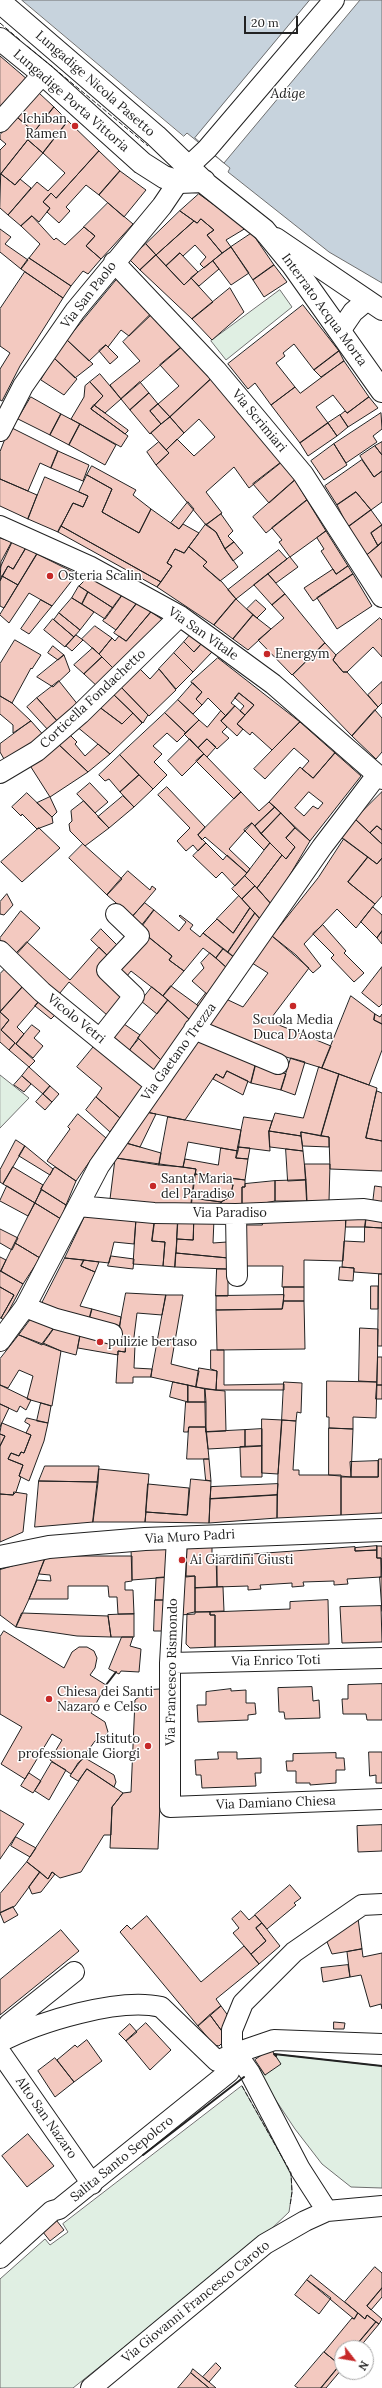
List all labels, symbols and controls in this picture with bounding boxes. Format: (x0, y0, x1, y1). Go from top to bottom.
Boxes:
scale bar (246, 8, 300, 34)
text: 20 m (251, 15, 279, 30)
street label: Lungadige Nicola Pasetto (32, 28, 158, 140)
street label: Lungadige Porta Vittoria (10, 46, 132, 156)
water label: Adige (271, 86, 305, 102)
place label: Ichiban Ramen (22, 111, 67, 142)
marker: Ichiban Ramen (70, 121, 80, 131)
street label: Interrato Acqua Morta (278, 251, 370, 369)
street label: Via San Paolo (58, 258, 120, 332)
street label: Via Scrimiari (228, 387, 290, 455)
place label: Osteria Scalin (58, 568, 142, 584)
marker: Osteria Scalin (45, 571, 55, 581)
street label: Via San Vitale (165, 604, 241, 664)
street label: Corticella Fondachetto (37, 646, 149, 752)
place label: Energym (275, 646, 330, 662)
marker: Energym (262, 649, 272, 659)
street label: Vicolo Vetri (44, 991, 108, 1047)
street label: Via Gaetano Trezza (138, 1000, 220, 1104)
marker: Scuola Media Duca D'Aosta (288, 1001, 298, 1011)
place label: Scuola Media Duca D'Aosta (253, 1012, 333, 1043)
place label: Santa Maria del Paradiso (161, 1171, 235, 1202)
marker: Santa Maria del Paradiso (148, 1181, 158, 1191)
street label: Via Paradiso (193, 1205, 267, 1221)
place label: pulizie bertaso (108, 1334, 197, 1350)
marker: pulizie bertaso (95, 1337, 105, 1347)
street label: Via Muro Padri (145, 1527, 235, 1547)
place label: Ai Giardini Giusti (190, 1552, 293, 1568)
marker: Ai Giardini Giusti (177, 1555, 187, 1565)
street label: Via Francesco Rismondo (163, 1598, 181, 1746)
street label: Via Enrico Toti (231, 1652, 321, 1670)
place label: Chiesa dei Santi Nazaro e Celso (57, 1684, 153, 1715)
marker: Chiesa dei Santi Nazaro e Celso (44, 1694, 54, 1704)
place label: Istituto professionale Giorgi (18, 1731, 140, 1762)
marker: Istituto professionale Giorgi (143, 1741, 153, 1751)
street label: Via Damiano Chiesa (216, 1793, 336, 1813)
street label: Alto San Nazaro (12, 2074, 80, 2162)
street label: Salita Santo Sepolcro (67, 2113, 177, 2205)
street label: Via Giovanni Francesco Caroto (119, 2238, 273, 2366)
north arrow (334, 2340, 374, 2380)
text: N (355, 2358, 372, 2373)

